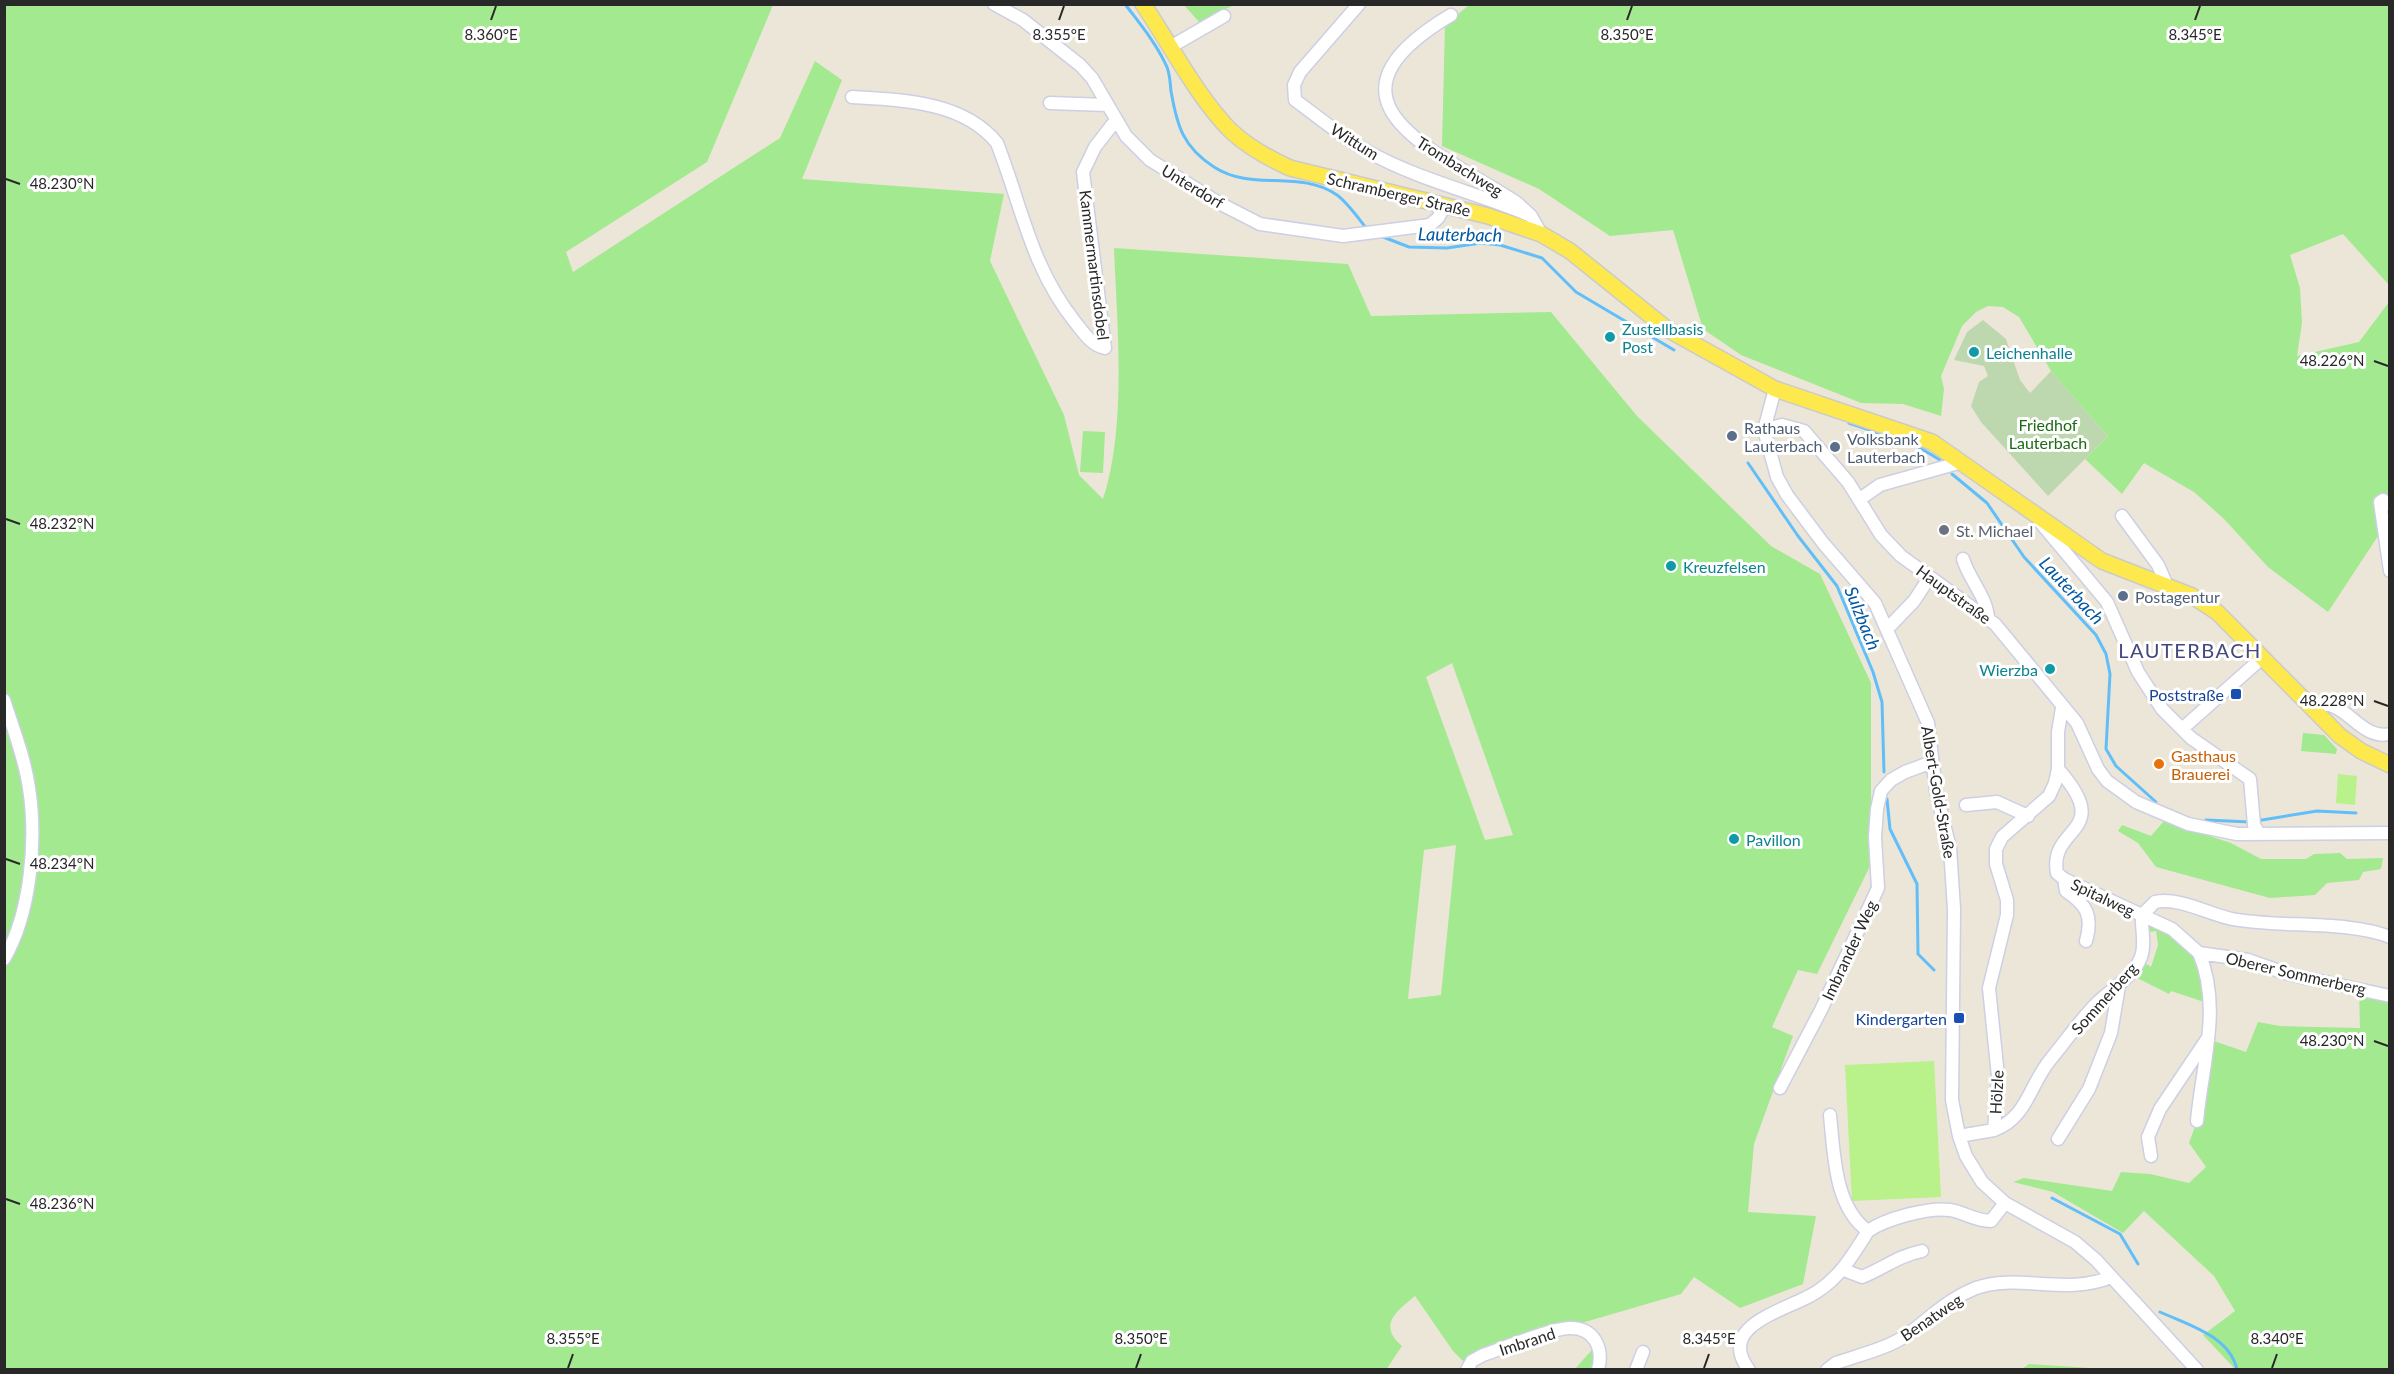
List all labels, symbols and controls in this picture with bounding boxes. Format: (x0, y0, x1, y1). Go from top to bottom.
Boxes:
text: 8.360°E (464, 25, 518, 43)
text: 8.355°E (1032, 25, 1086, 43)
text: 8.350°E (1600, 25, 1654, 43)
text: 8.345°E (2168, 25, 2222, 43)
street label: Wittum (1327, 119, 1383, 163)
street label: Trombachweg (1413, 132, 1507, 200)
street label: Unterdorf (1158, 160, 1228, 212)
street label: Schramberger Straße (1325, 168, 1473, 220)
text: 48.230°N (30, 174, 94, 192)
street label: Kammermartinsdobel (1076, 189, 1114, 341)
water label: Lauterbach (1418, 222, 1502, 246)
place label: Zustellbasis Post (1622, 319, 1703, 356)
marker: Zustellbasis Post (1603, 330, 1617, 344)
place label: Leichenhalle (1986, 343, 2073, 362)
marker: Leichenhalle (1967, 345, 1981, 359)
text: 48.226°N (2300, 351, 2364, 369)
park label: Friedhof Lauterbach (2009, 415, 2087, 452)
place label: Rathaus Lauterbach (1744, 418, 1823, 455)
marker: Rathaus Lauterbach (1725, 429, 1739, 443)
place label: Volksbank Lauterbach (1847, 429, 1926, 466)
marker: Volksbank Lauterbach (1828, 440, 1842, 454)
text: 48.232°N (30, 514, 94, 532)
place label: St. Michael (1956, 521, 2033, 540)
marker: St. Michael (1937, 523, 1951, 537)
water label: Lauterbach (2035, 552, 2109, 628)
place label: Kreuzfelsen (1683, 557, 1766, 576)
marker: Kreuzfelsen (1664, 559, 1678, 573)
street label: Hauptstraße (1913, 561, 1995, 627)
water label: Sulzbach (1840, 583, 1886, 653)
place label: Postagentur (2135, 587, 2220, 606)
marker: Postagentur (2116, 589, 2130, 603)
district label: LAUTERBACH (2118, 638, 2262, 662)
place label: Wierzba (1979, 660, 2038, 679)
marker: Wierzba (2043, 662, 2057, 676)
place label: Poststraße (2149, 685, 2224, 704)
marker: Poststraße (2229, 687, 2243, 701)
text: 48.228°N (2300, 691, 2364, 709)
street label: Albert-Gold-Straße (1918, 724, 1960, 860)
place label: Gasthaus Brauerei (2171, 746, 2236, 783)
marker: Gasthaus Brauerei (2152, 757, 2166, 771)
place label: Pavillon (1746, 830, 1801, 849)
marker: Pavillon (1727, 832, 1741, 846)
text: 48.234°N (30, 854, 94, 872)
street label: Spitalweg (2068, 874, 2138, 920)
street label: Imbrander Weg (1818, 897, 1880, 1003)
street label: Oberer Sommerberg (2224, 948, 2368, 998)
street label: Sommerberg (2067, 958, 2141, 1038)
place label: Kindergarten (1855, 1009, 1947, 1028)
marker: Kindergarten (1952, 1011, 1966, 1025)
text: 48.230°N (2300, 1031, 2364, 1049)
street label: Hölzle (1985, 1069, 2007, 1115)
text: 48.236°N (30, 1194, 94, 1212)
street label: Benatweg (1896, 1289, 1966, 1345)
street label: Imbrand (1496, 1323, 1558, 1359)
text: 8.355°E (546, 1329, 600, 1347)
text: 8.350°E (1114, 1329, 1168, 1347)
text: 8.345°E (1682, 1329, 1736, 1347)
text: 8.340°E (2250, 1329, 2304, 1347)

